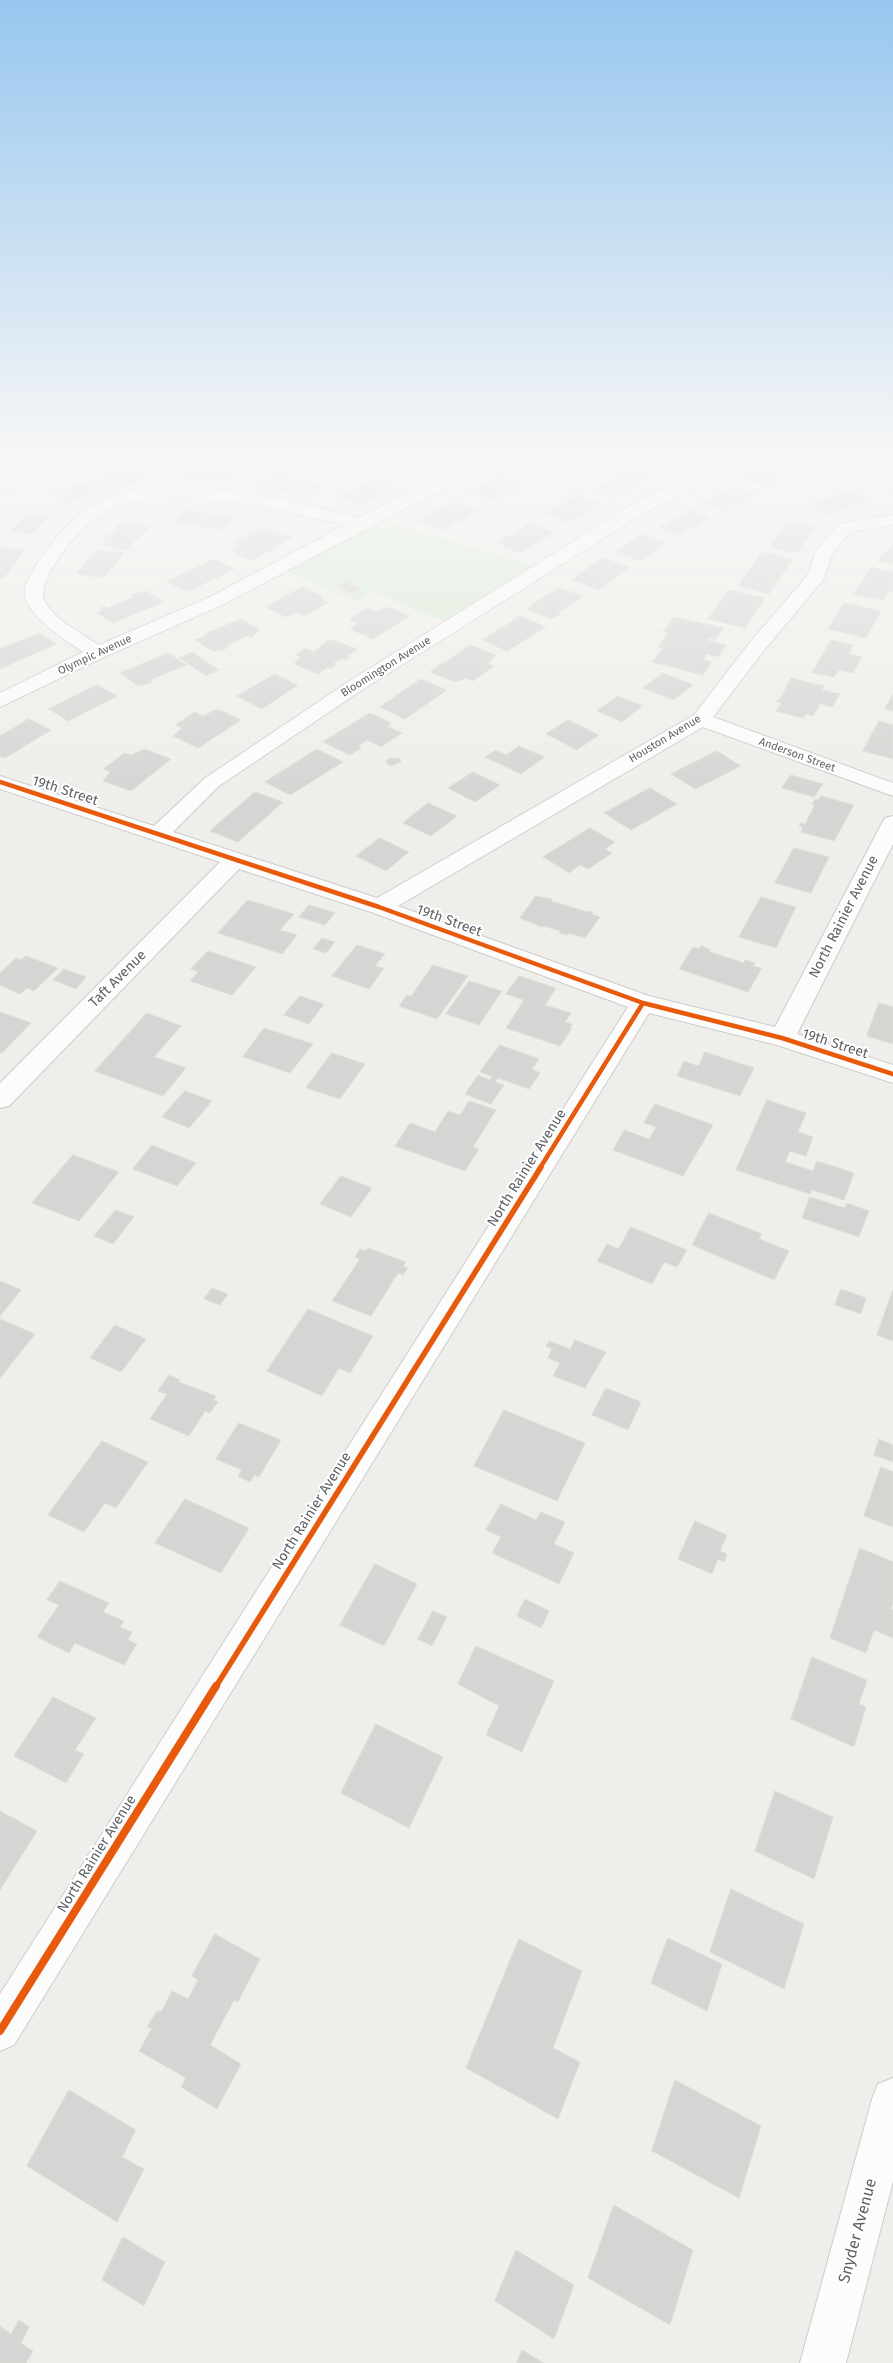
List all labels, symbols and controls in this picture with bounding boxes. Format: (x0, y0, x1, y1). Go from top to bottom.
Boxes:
street label: Olympic Avenue (56, 632, 134, 678)
street label: Bloomington Avenue (339, 634, 433, 700)
street label: Houston Avenue (627, 712, 703, 766)
street label: Anderson Street (757, 735, 837, 775)
street label: 19th Street (30, 772, 100, 810)
street label: North Rainier Avenue (806, 853, 882, 981)
street label: 19th Street (414, 901, 484, 941)
street label: Taft Avenue (86, 947, 150, 1011)
street label: 19th Street (800, 1025, 870, 1063)
street label: North Rainier Avenue (484, 1106, 570, 1230)
street label: North Rainier Avenue (269, 1449, 355, 1573)
street label: North Rainier Avenue (54, 1792, 140, 1916)
street label: Snyder Avenue (835, 2177, 881, 2285)

